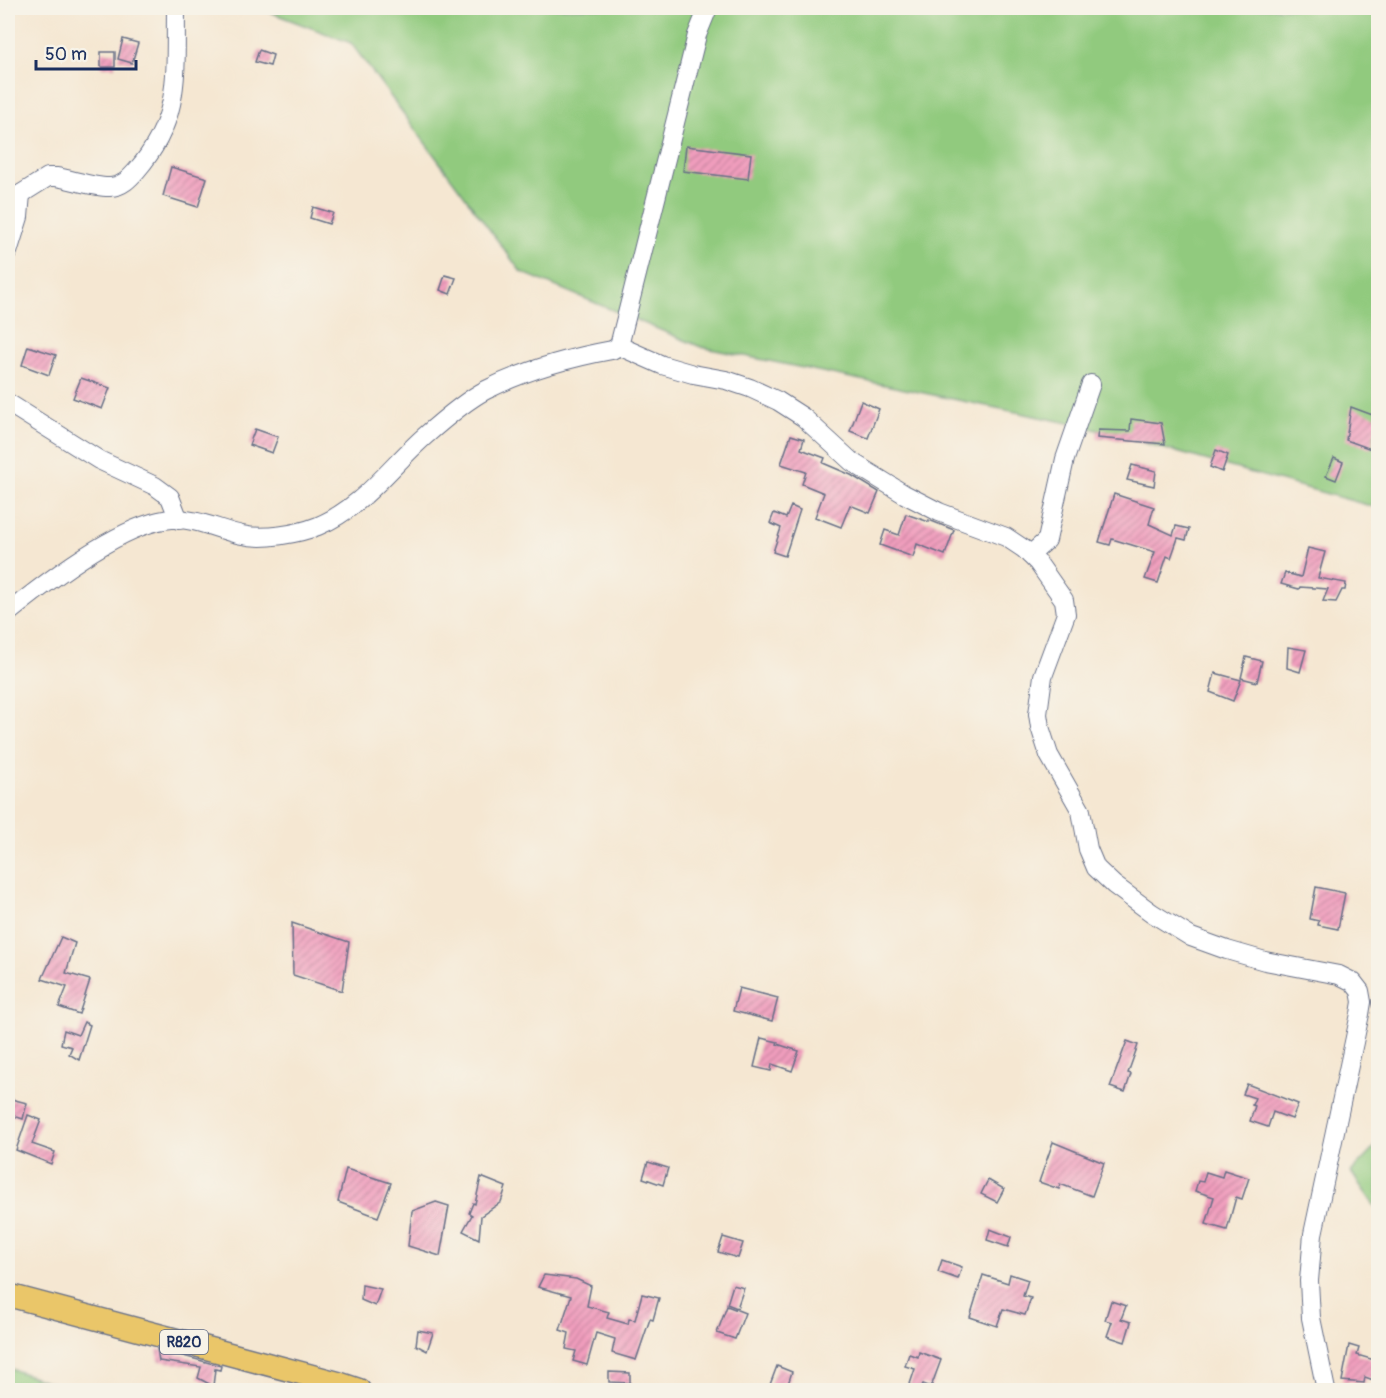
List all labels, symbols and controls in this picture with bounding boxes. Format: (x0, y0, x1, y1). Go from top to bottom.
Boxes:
scale bar (36, 33, 136, 71)
text: 50 m (45, 43, 87, 66)
road number: R820 (160, 1330, 208, 1354)

